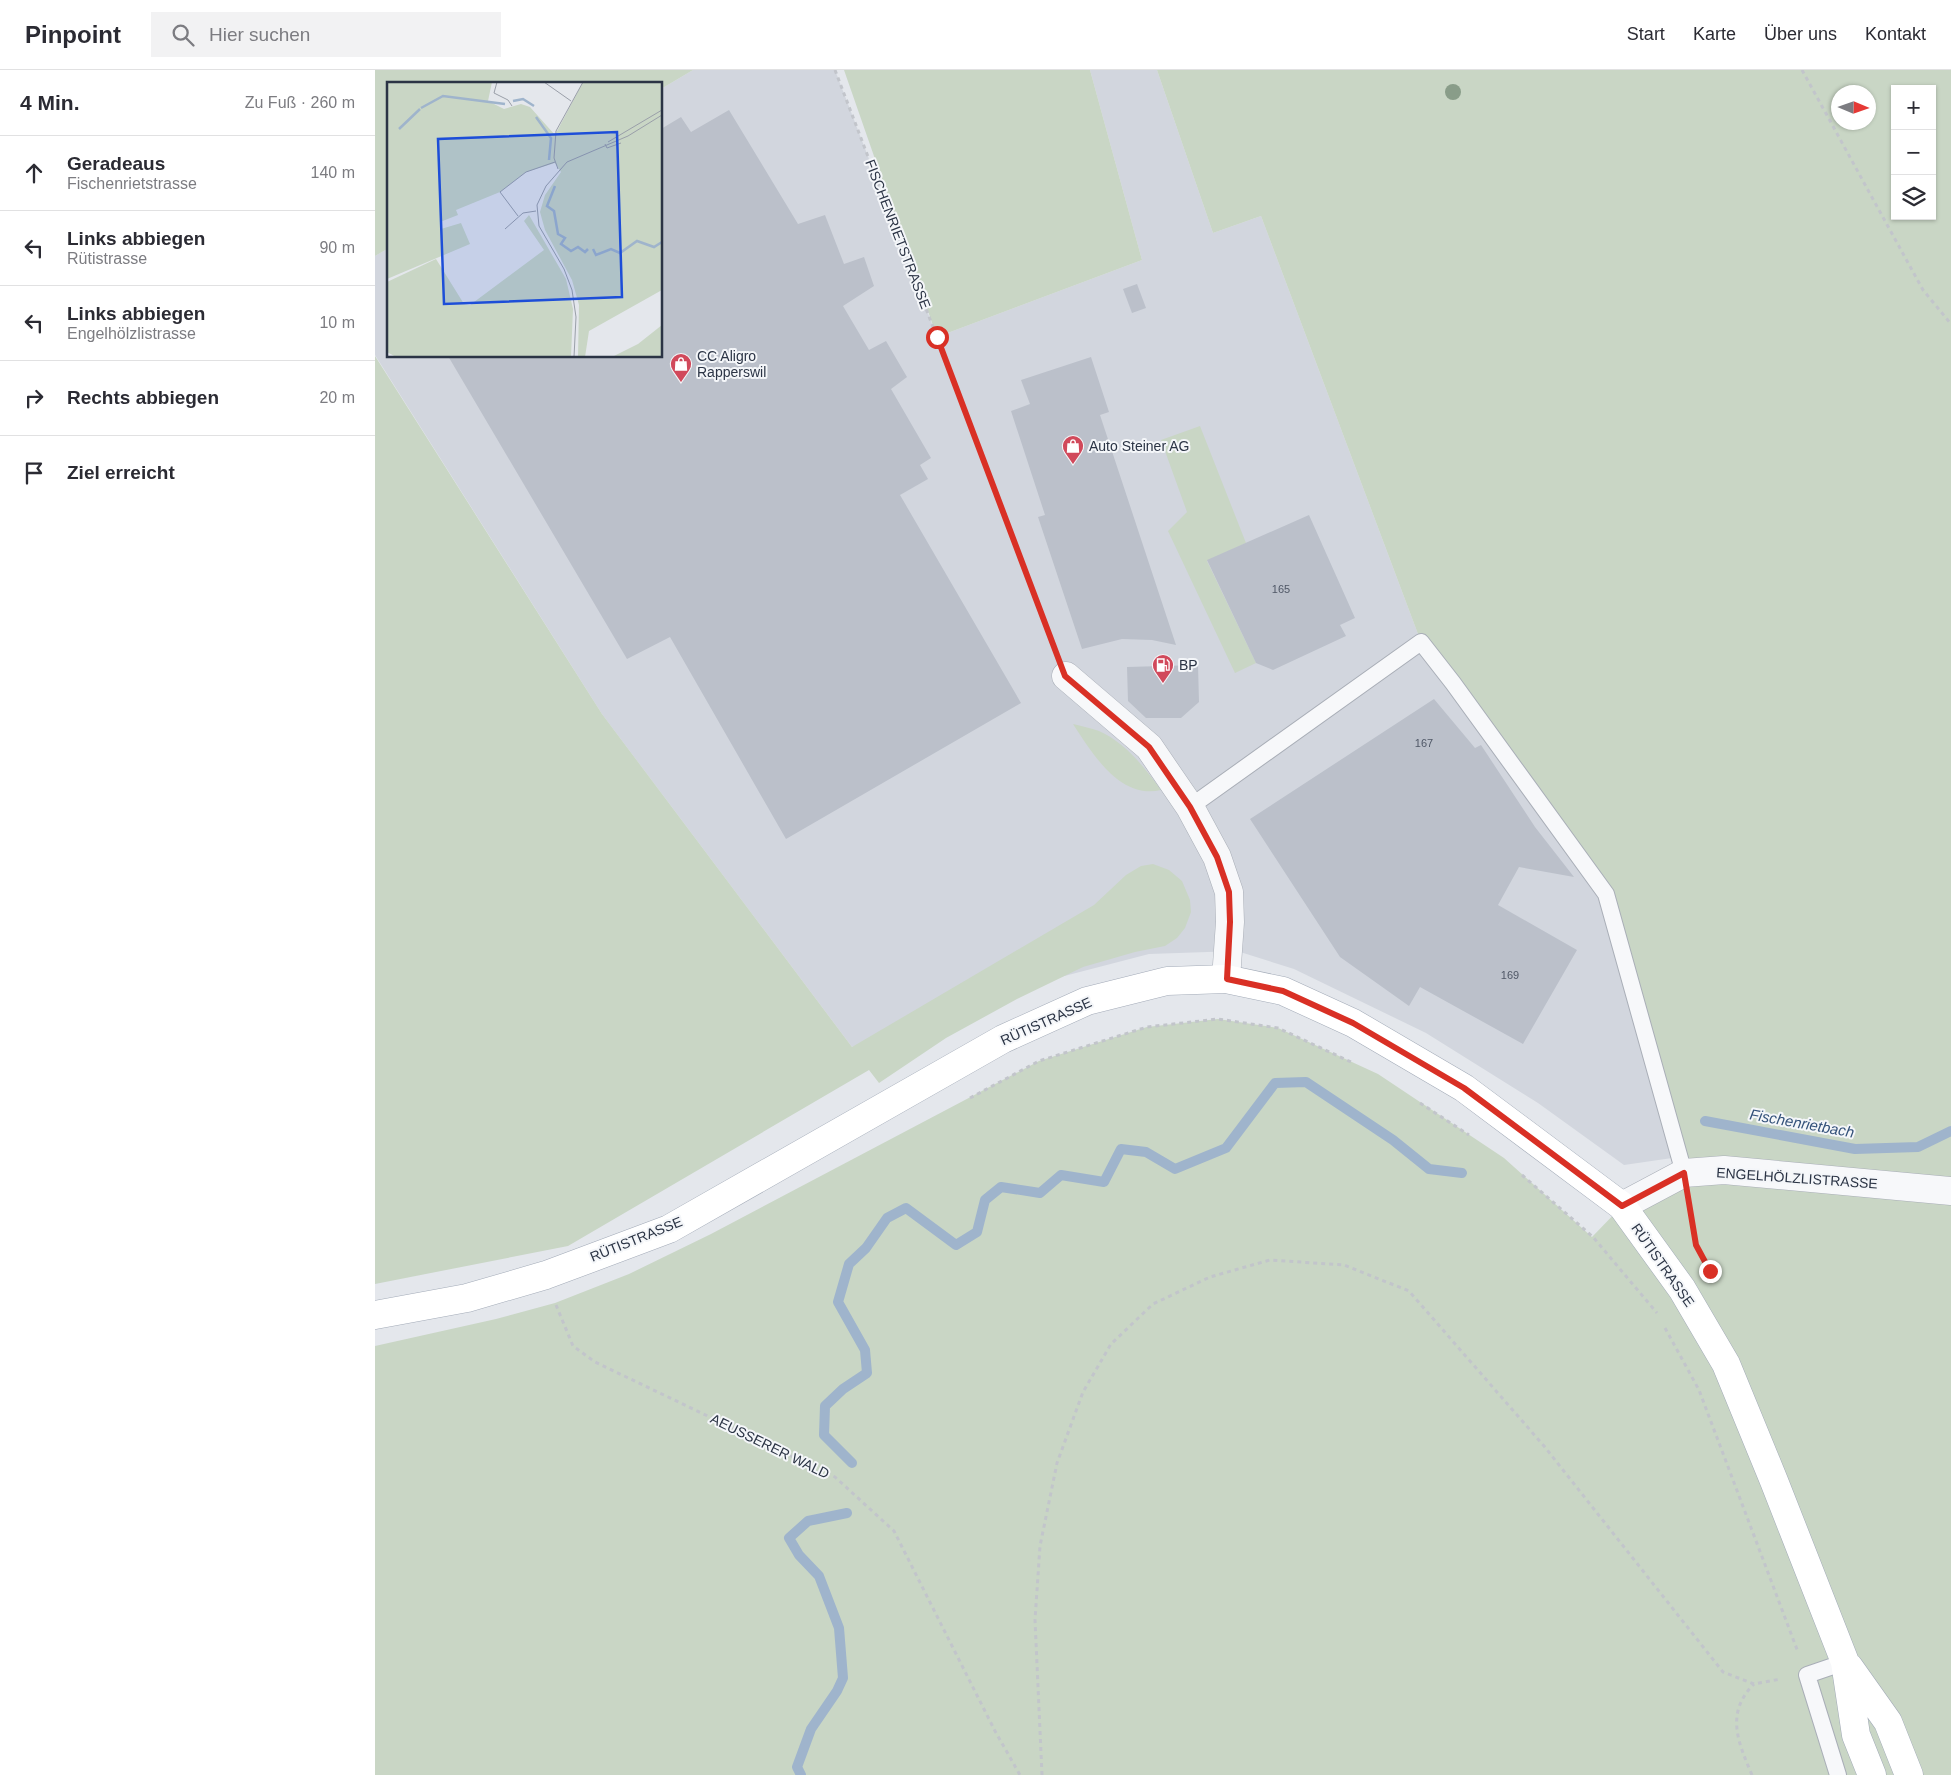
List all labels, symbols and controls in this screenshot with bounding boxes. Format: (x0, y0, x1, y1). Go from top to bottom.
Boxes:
search box (151, 12, 501, 57)
text: Pinpoint (25, 21, 121, 48)
icon: search (169, 21, 197, 49)
text: Hier suchen (209, 24, 310, 45)
text: Start (1627, 24, 1665, 44)
text: Karte (1693, 24, 1736, 44)
text: Über uns (1764, 24, 1837, 44)
text: Kontakt (1865, 24, 1926, 44)
inset map (387, 82, 663, 358)
north arrow (1831, 85, 1876, 130)
map controls (1891, 85, 1936, 220)
button: + (1891, 85, 1936, 130)
text: 4 Min. (20, 91, 80, 114)
text: Zu Fuß · 260 m (245, 94, 355, 111)
button: − (1891, 130, 1936, 175)
text: Geradeaus (67, 153, 165, 174)
street label: FISCHENRIETSTRASSE (862, 157, 934, 311)
icon: ahead (20, 159, 48, 187)
text: 140 m (311, 164, 355, 181)
text: Fischenrietstrasse (67, 175, 197, 192)
button: layers (1891, 175, 1936, 220)
text: Links abbiegen (67, 228, 205, 249)
icon: left (20, 234, 48, 262)
text: 90 m (319, 239, 355, 256)
text: Rütistrasse (67, 250, 147, 267)
text: Links abbiegen (67, 303, 205, 324)
icon: left (20, 309, 48, 337)
text: 10 m (319, 314, 355, 331)
text: Engelhölzlistrasse (67, 325, 196, 342)
route start (926, 326, 949, 349)
place label: CC Aligro Rapperswil (697, 348, 766, 380)
shop icon: CC Aligro Rapperswil (669, 352, 693, 383)
icon: right (20, 384, 48, 412)
text: Rechts abbiegen (67, 387, 219, 408)
text: 20 m (319, 389, 355, 406)
shop icon: Auto Steiner AG (1061, 434, 1085, 465)
place label: Auto Steiner AG (1089, 438, 1189, 454)
icon: arrive (20, 459, 48, 487)
text: Ziel erreicht (67, 462, 175, 483)
house number: 165 (1272, 583, 1290, 595)
fuel station icon: BP (1151, 653, 1175, 684)
place label: BP (1179, 657, 1198, 673)
house number: 167 (1415, 737, 1433, 749)
house number: 169 (1501, 969, 1519, 981)
street label: RÜTISTRASSE (998, 993, 1094, 1048)
water label: Fischenrietbach (1748, 1105, 1856, 1141)
street label: ENGELHÖLZLISTRASSE (1716, 1163, 1878, 1192)
street label: RÜTISTRASSE (587, 1212, 684, 1265)
street label: RÜTISTRASSE (1628, 1220, 1698, 1310)
route end (1699, 1260, 1722, 1283)
street label: AEUSSERER WALD (708, 1410, 832, 1482)

